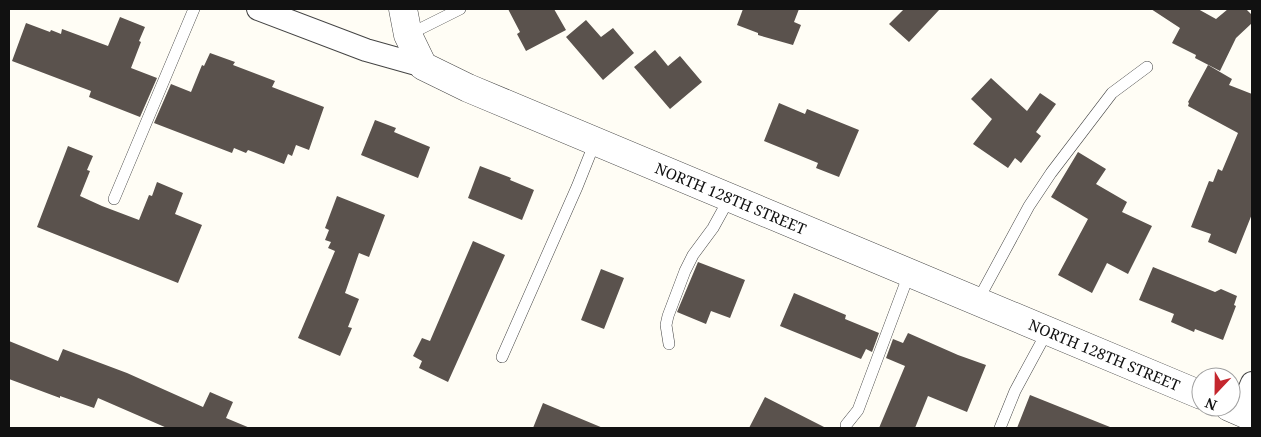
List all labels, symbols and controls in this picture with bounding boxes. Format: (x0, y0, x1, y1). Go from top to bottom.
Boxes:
street label: NORTH 128TH STREET (652, 158, 810, 239)
street label: NORTH 128TH STREET (1026, 314, 1183, 395)
north arrow (1191, 367, 1241, 417)
text: N (1202, 394, 1220, 415)

